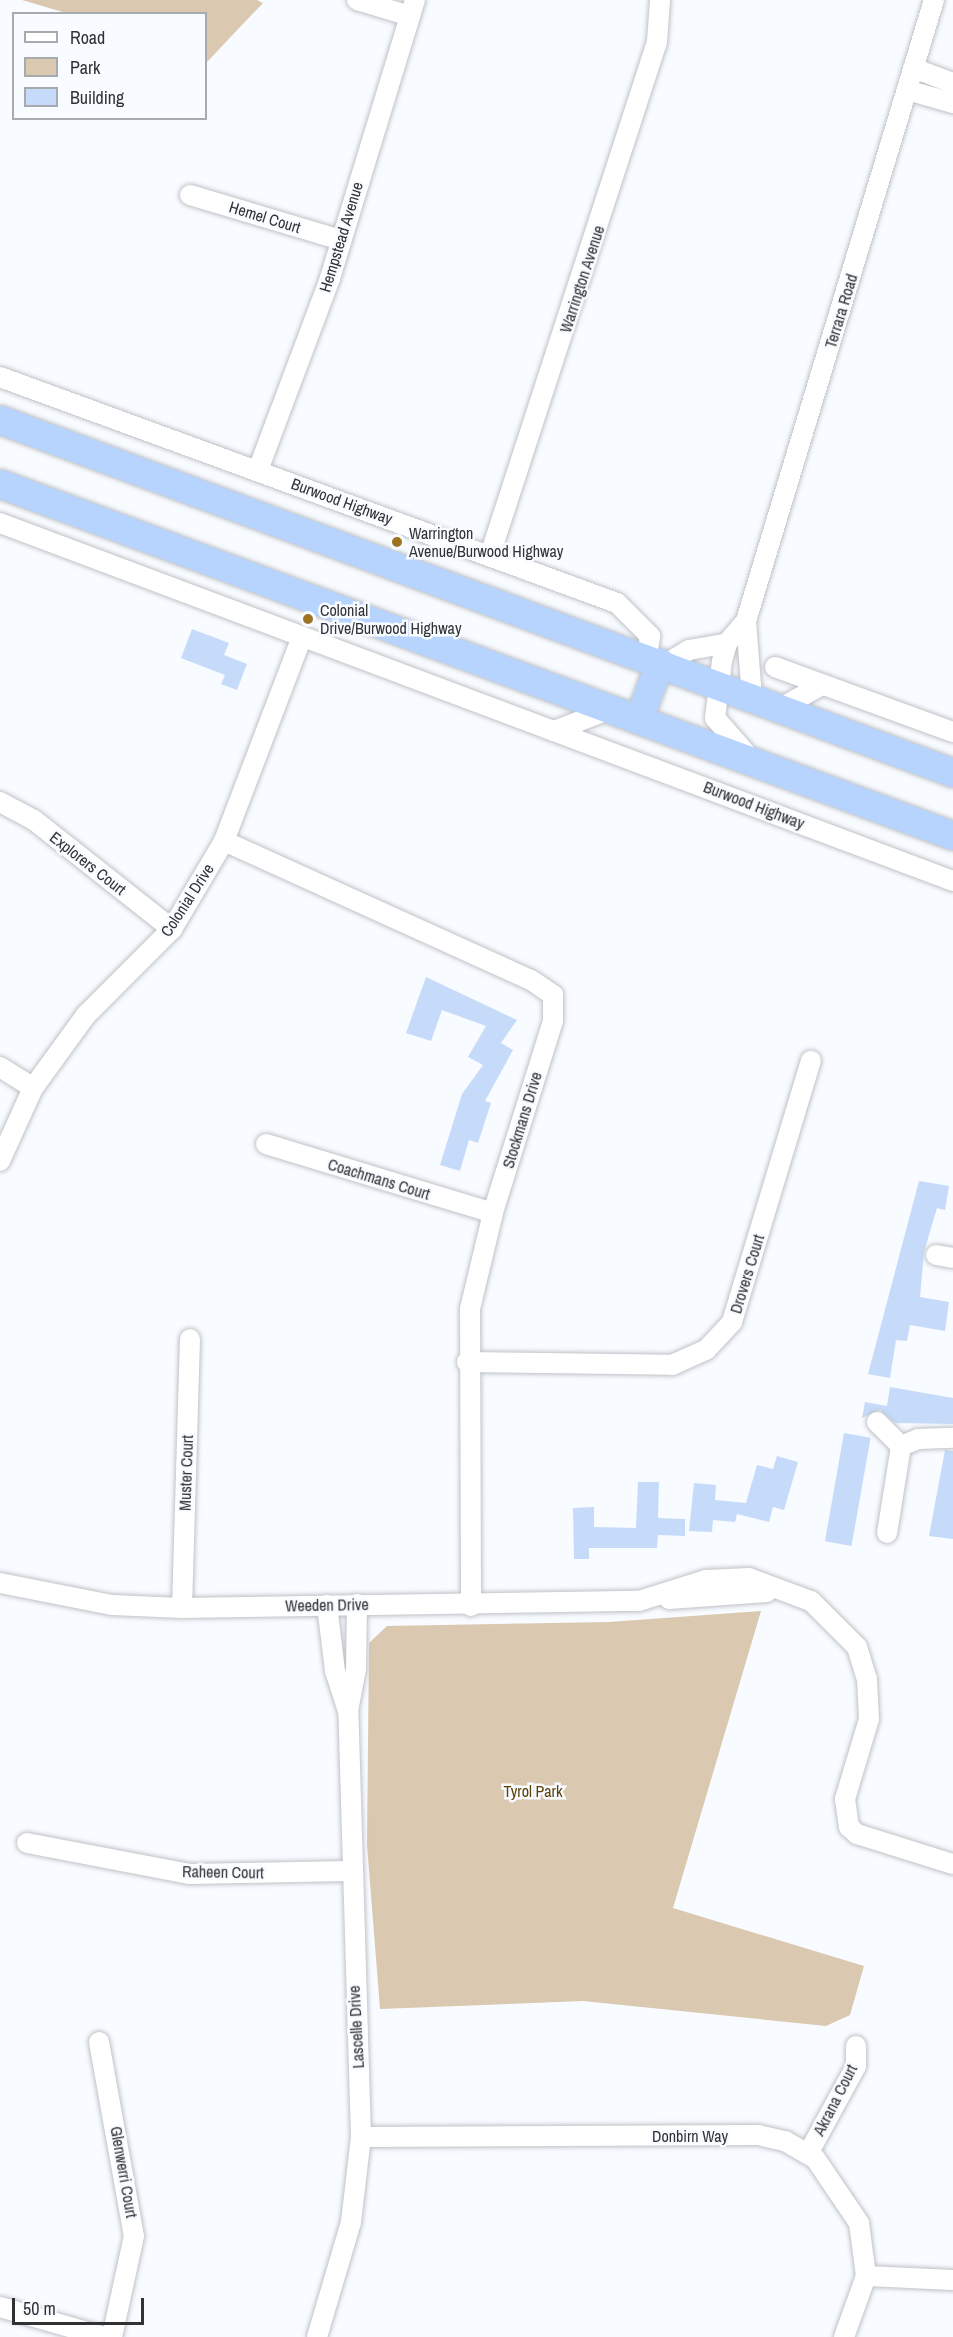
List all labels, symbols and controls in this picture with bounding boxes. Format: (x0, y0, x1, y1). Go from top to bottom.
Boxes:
legend (12, 12, 207, 120)
text: Road (70, 25, 105, 50)
text: Park (70, 55, 100, 80)
text: Building (70, 85, 124, 110)
street label: Hempstead Avenue (315, 179, 367, 295)
street label: Hemel Court (227, 197, 303, 237)
street label: Warrington Avenue (556, 223, 608, 335)
street label: Terrara Road (821, 272, 861, 350)
street label: Burwood Highway (289, 474, 395, 528)
place label: Warrington Avenue/Burwood Highway (409, 523, 563, 561)
marker: Warrington Avenue/Burwood Highway (390, 535, 404, 549)
place label: Colonial Drive/Burwood Highway (320, 600, 461, 638)
marker: Colonial Drive/Burwood Highway (301, 612, 315, 626)
street label: Burwood Highway (701, 777, 807, 833)
street label: Explorers Court (46, 827, 130, 899)
street label: Colonial Drive (156, 860, 218, 940)
street label: Stockmans Drive (498, 1069, 546, 1171)
street label: Coachmans Court (326, 1154, 432, 1204)
street label: Drovers Court (726, 1232, 768, 1316)
street label: Muster Court (175, 1435, 197, 1511)
street label: Weeden Drive (285, 1595, 369, 1615)
park label: Tyrol Park (503, 1781, 563, 1801)
street label: Raheen Court (182, 1862, 264, 1882)
street label: Lascelle Drive (344, 1985, 368, 2069)
street label: Akrana Court (809, 2061, 861, 2139)
street label: Glenwerri Court (107, 2125, 141, 2219)
street label: Donbirn Way (652, 2126, 728, 2146)
scale bar (15, 2286, 147, 2324)
text: 50 m (23, 2296, 56, 2321)

